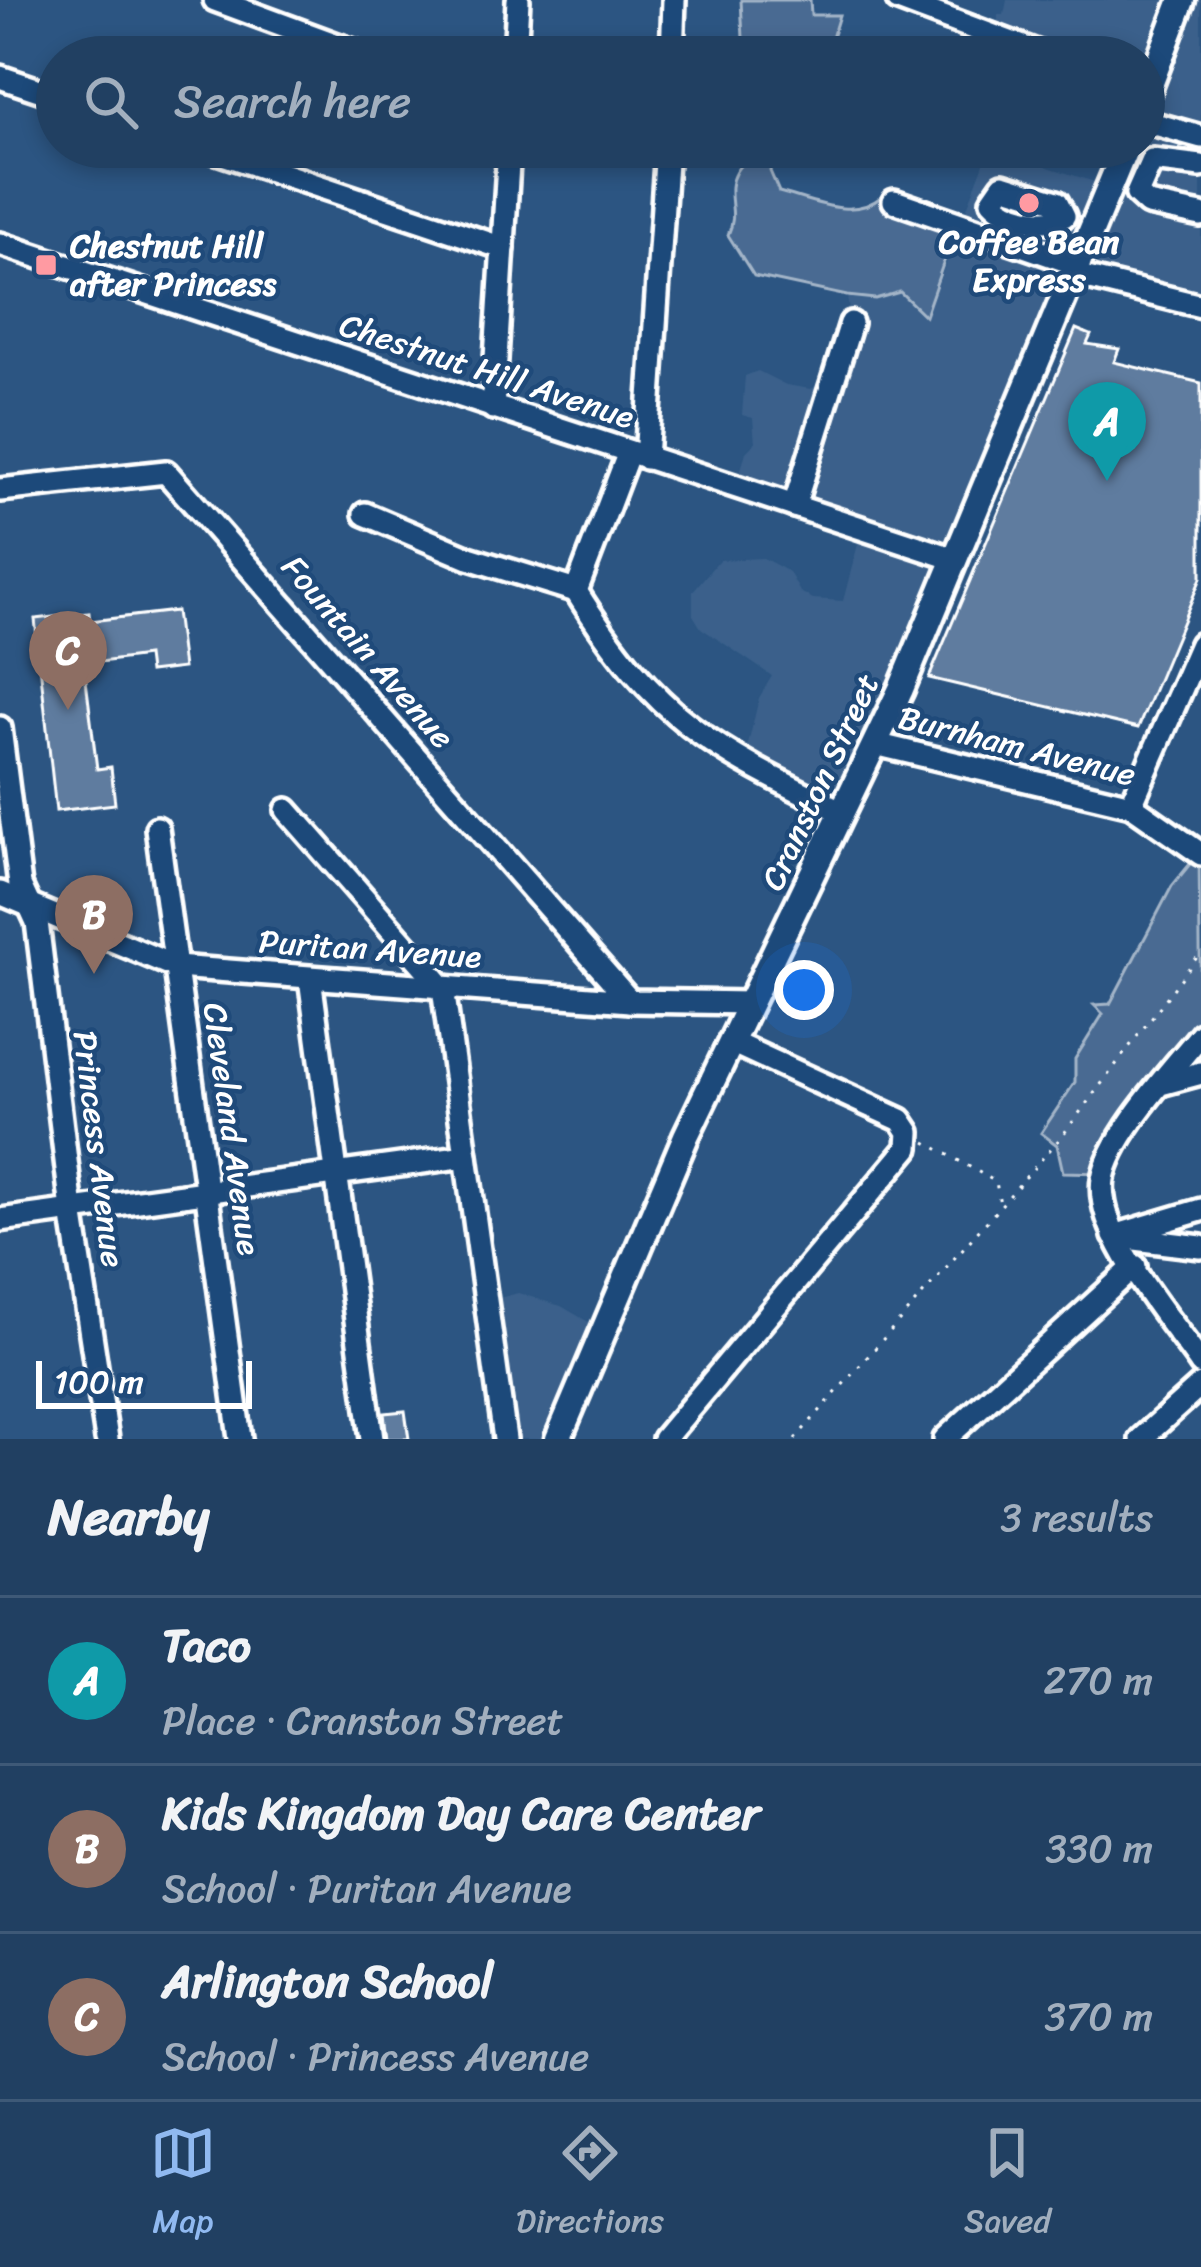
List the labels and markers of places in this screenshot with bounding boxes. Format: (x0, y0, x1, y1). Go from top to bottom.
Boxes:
marker: Coffee Bean Express (1016, 190, 1042, 216)
place label: Coffee Bean Express (938, 213, 1119, 309)
place label: Chestnut Hill after Princess (69, 217, 277, 313)
marker: Chestnut Hill after Princess (33, 252, 59, 278)
pin: A (1068, 382, 1146, 481)
pin: C (29, 611, 107, 710)
pin: B (55, 875, 133, 974)

